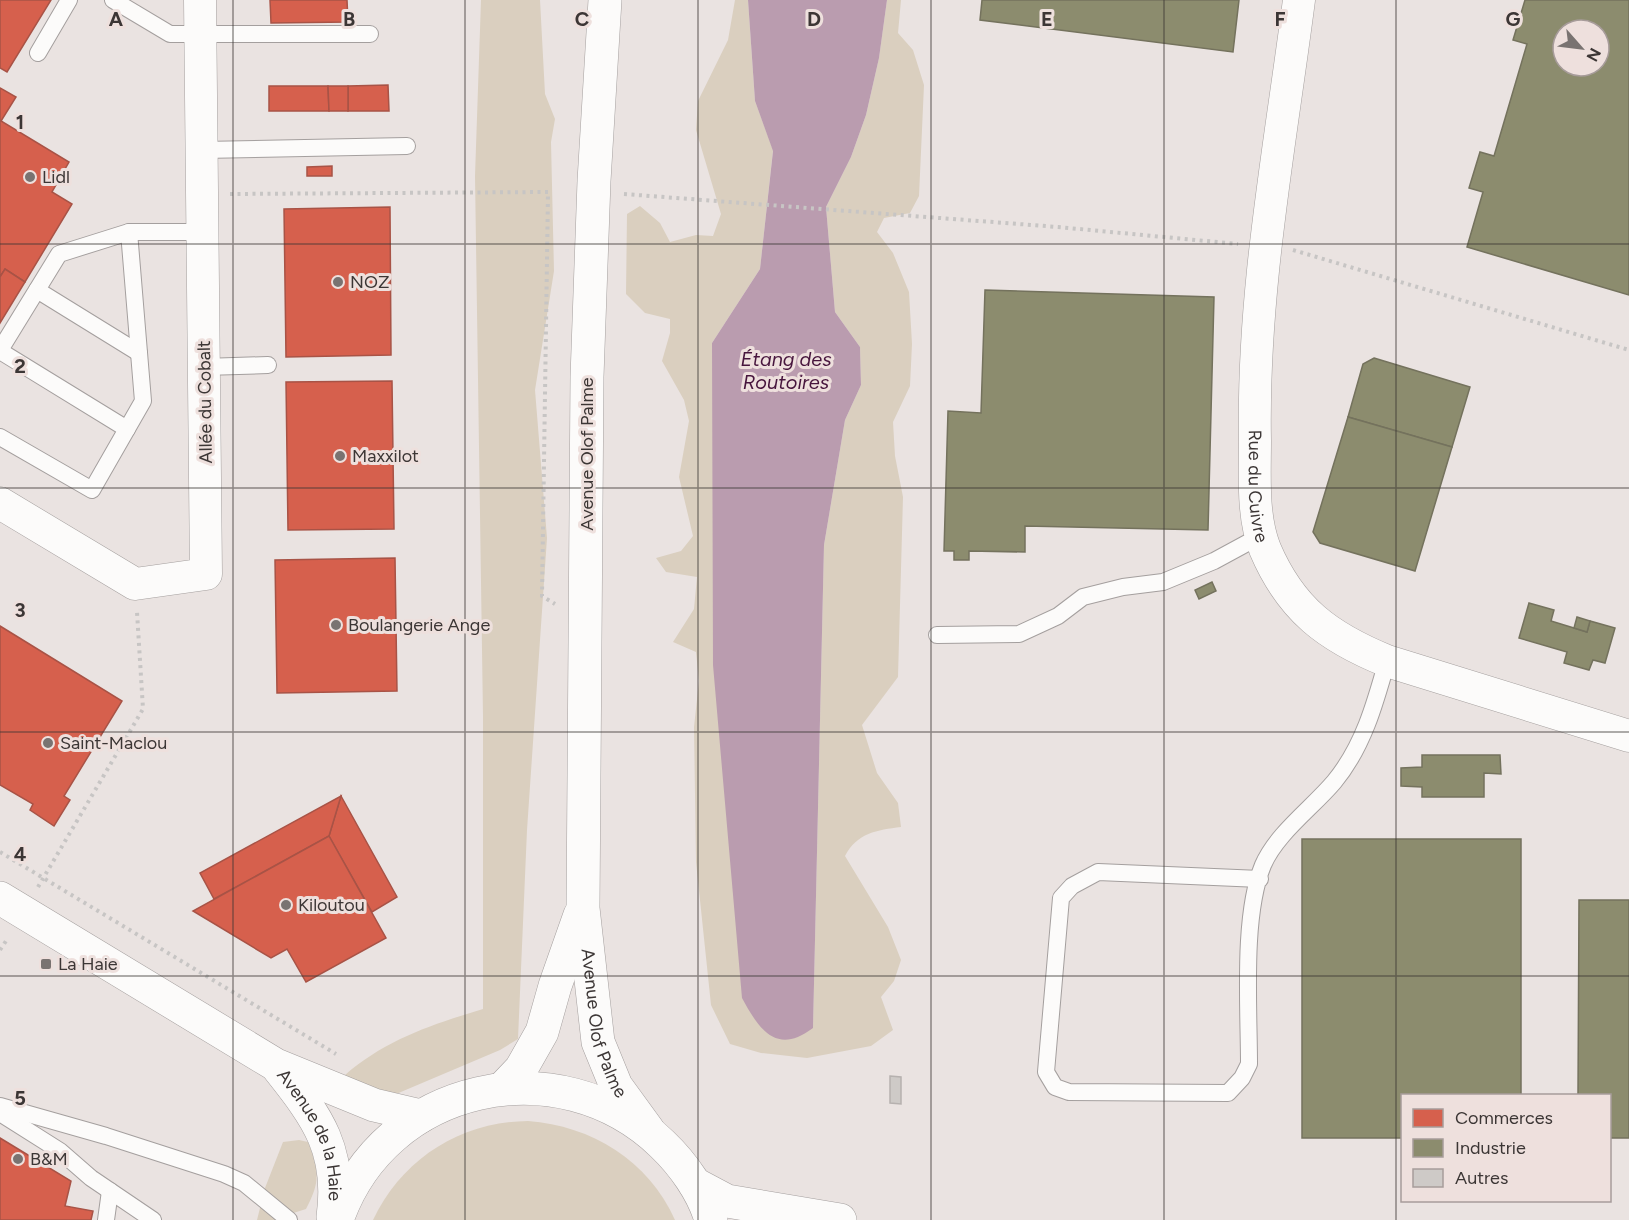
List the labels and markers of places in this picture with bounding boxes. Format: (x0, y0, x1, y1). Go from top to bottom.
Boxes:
place label: Lidl (42, 166, 70, 188)
marker: Lidl (23, 170, 37, 184)
place label: NOZ (350, 271, 389, 293)
marker: NOZ (331, 275, 345, 289)
place label: Maxxilot (352, 445, 419, 467)
marker: Maxxilot (333, 449, 347, 463)
place label: Boulangerie Ange (348, 614, 490, 636)
marker: Boulangerie Ange (329, 618, 343, 632)
place label: Saint-Maclou (60, 732, 167, 754)
marker: Saint-Maclou (41, 736, 55, 750)
place label: Kiloutou (298, 894, 365, 916)
marker: Kiloutou (279, 898, 293, 912)
place label: La Haie (58, 953, 118, 975)
marker: La Haie (39, 957, 53, 971)
place label: B&M (30, 1148, 68, 1170)
marker: B&M (11, 1152, 25, 1166)

